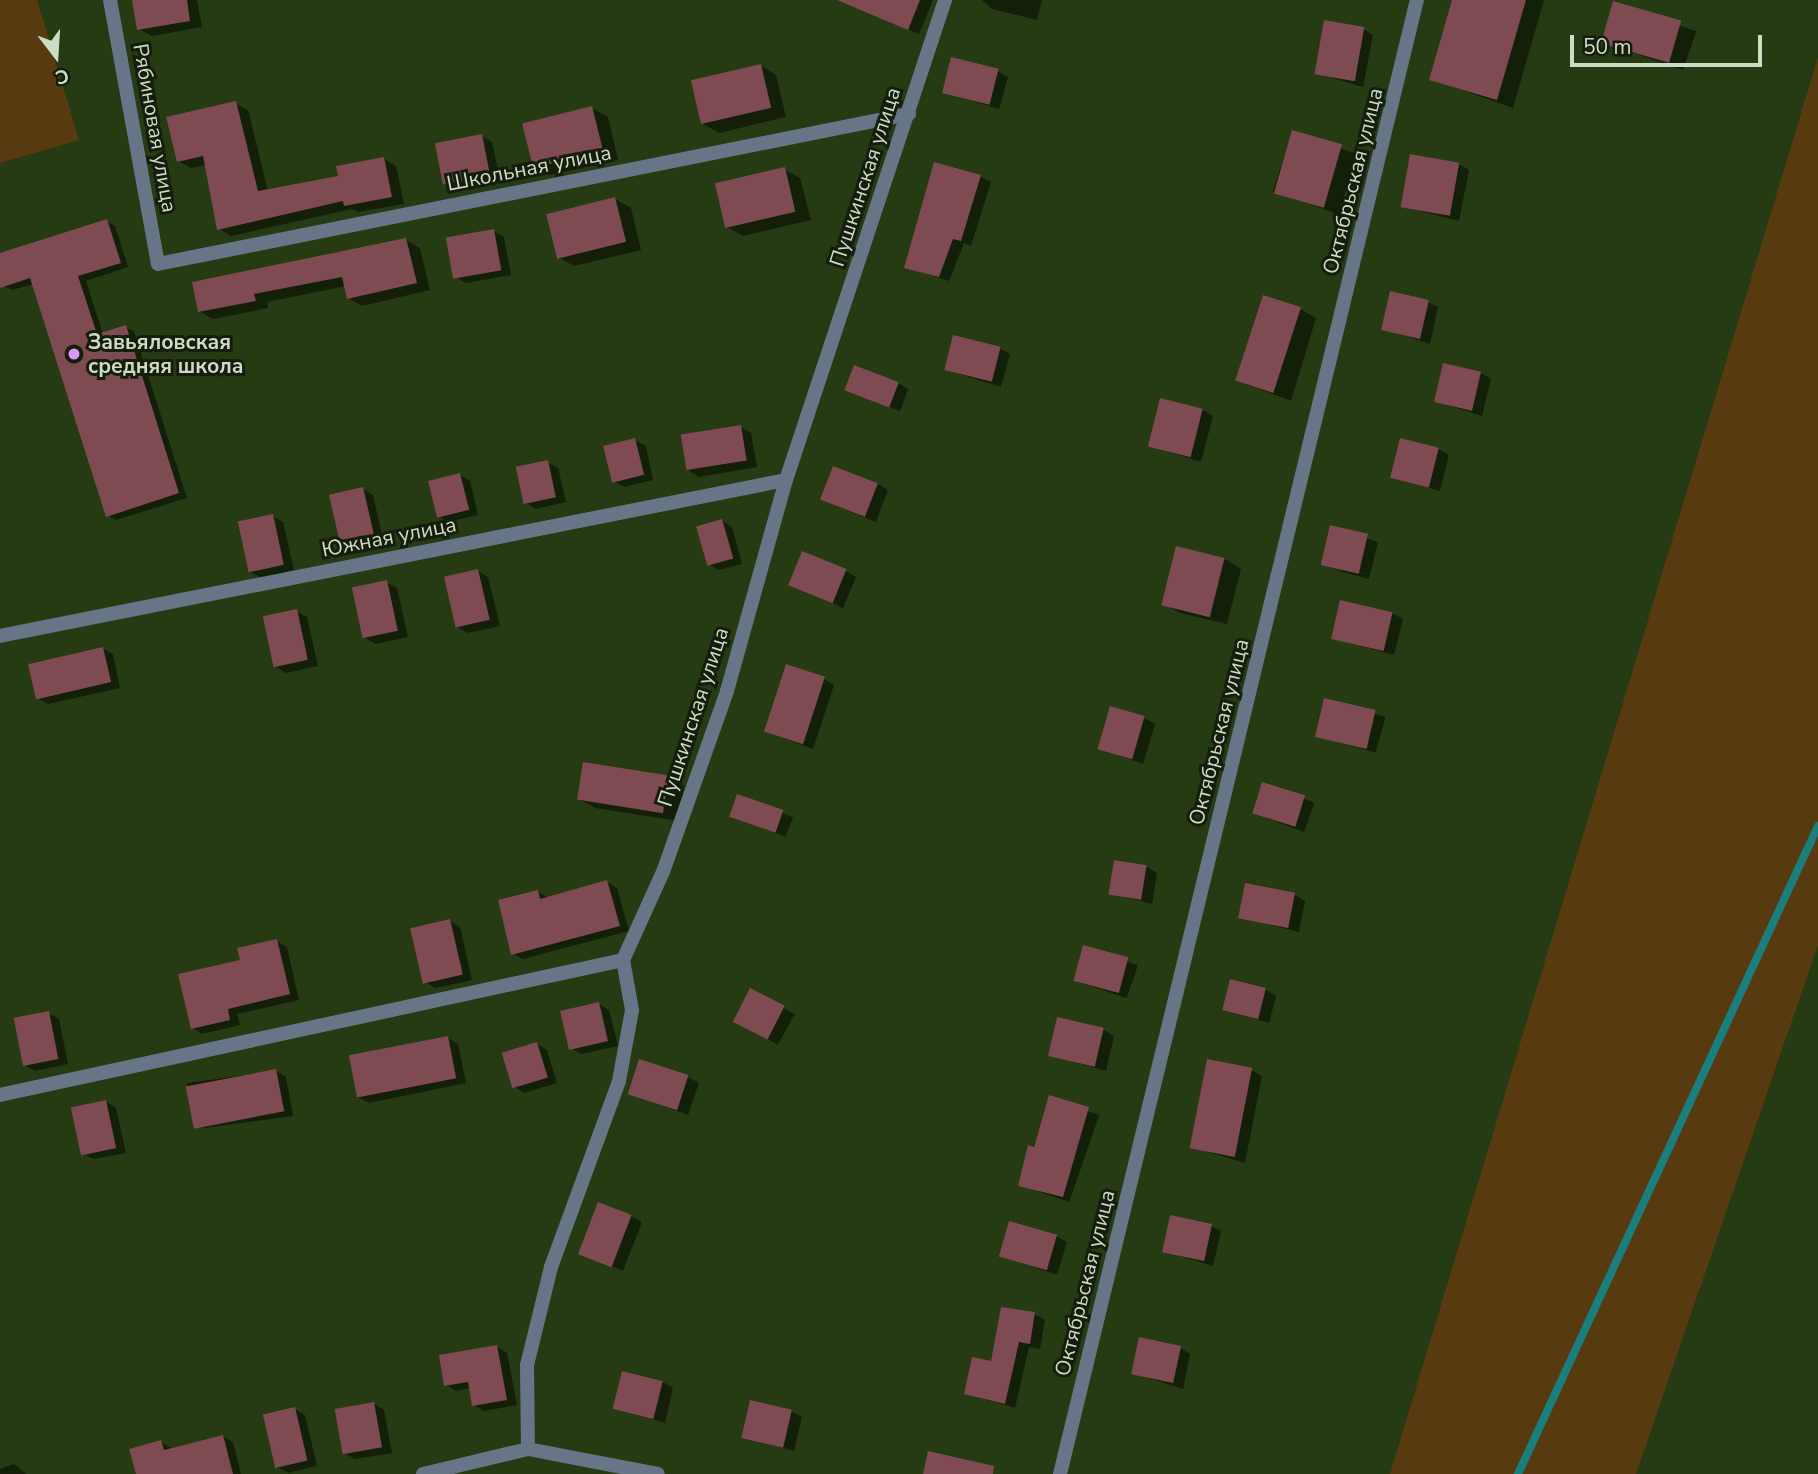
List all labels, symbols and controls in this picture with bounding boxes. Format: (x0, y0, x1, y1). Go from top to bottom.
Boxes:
north arrow (21, 21, 91, 91)
scale bar (1573, 21, 1766, 65)
text: 50 m (1583, 33, 1632, 61)
street label: Рябиновая улица (128, 42, 182, 214)
text: С (52, 62, 72, 90)
street label: Пушкинская улица (824, 84, 906, 270)
street label: Октябрьская улица (1318, 85, 1388, 277)
street label: Школьная улица (445, 140, 613, 196)
place label: Завьяловская средняя школа (88, 329, 243, 379)
marker: Завьяловская средняя школа (66, 346, 82, 362)
street label: Южная улица (320, 512, 458, 562)
street label: Пушкинская улица (652, 624, 734, 810)
street label: Октябрьская улица (1184, 636, 1254, 828)
street label: Октябрьская улица (1050, 1187, 1120, 1379)

